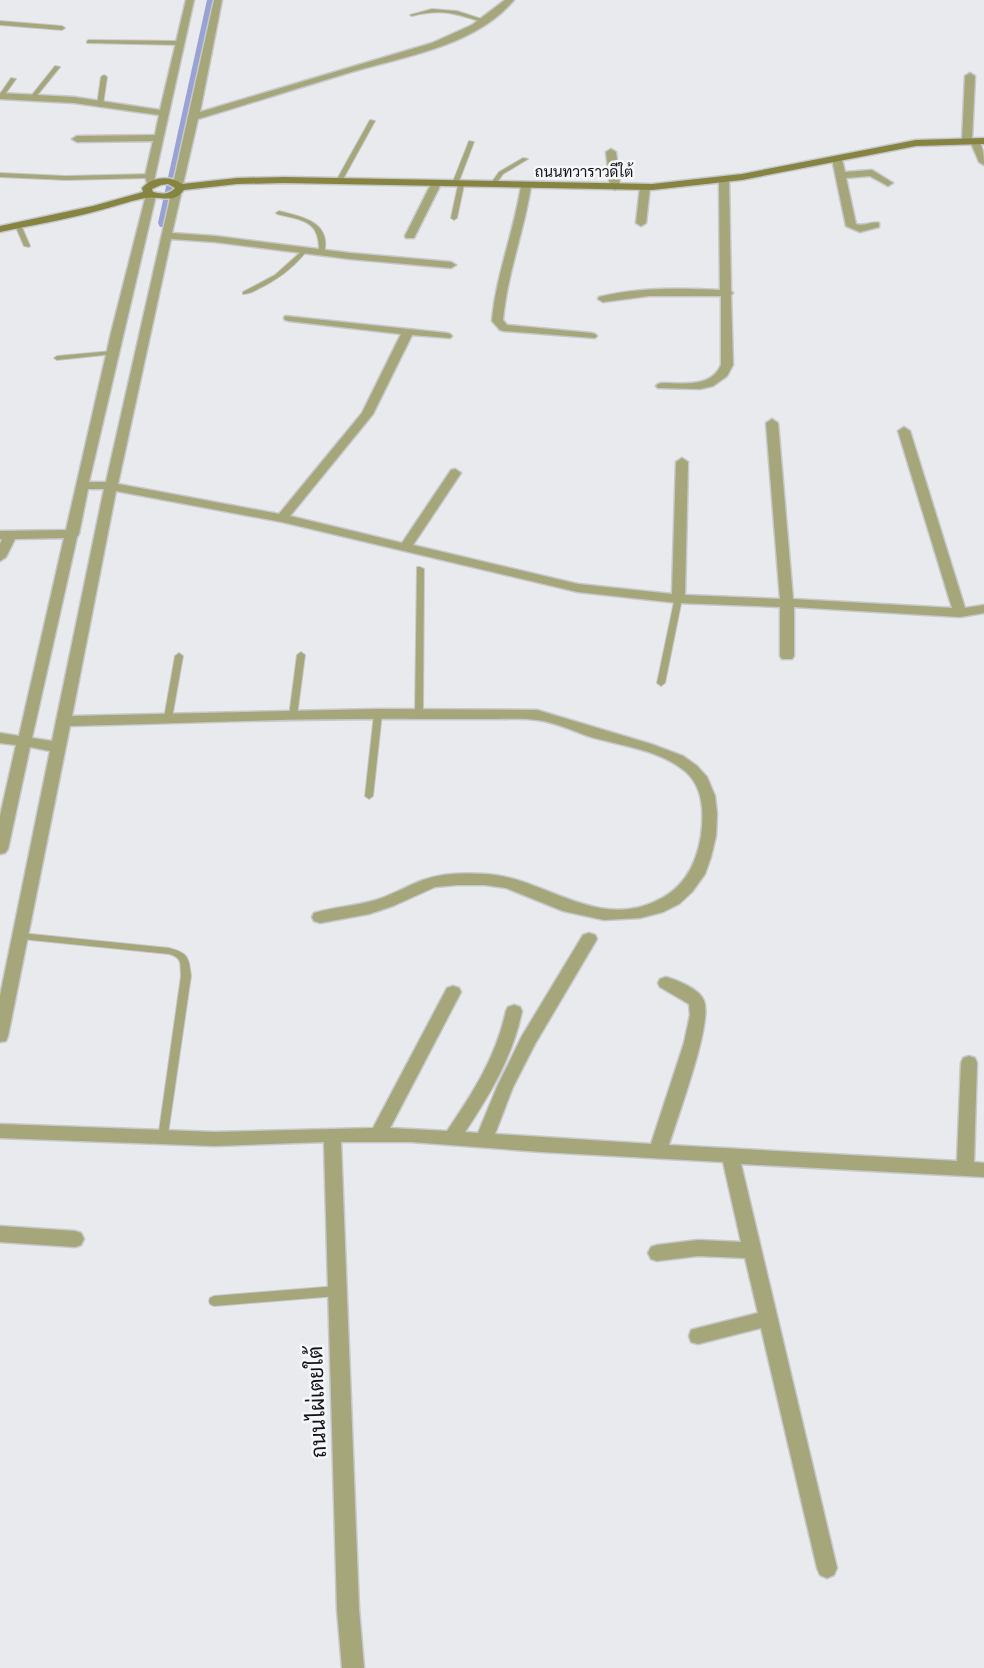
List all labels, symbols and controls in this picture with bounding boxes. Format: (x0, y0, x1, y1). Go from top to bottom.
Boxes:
street label: ถนนทวาราวดีใต้ (535, 162, 634, 181)
street label: ถนนไผ่เตยใต้ (302, 1345, 332, 1459)

